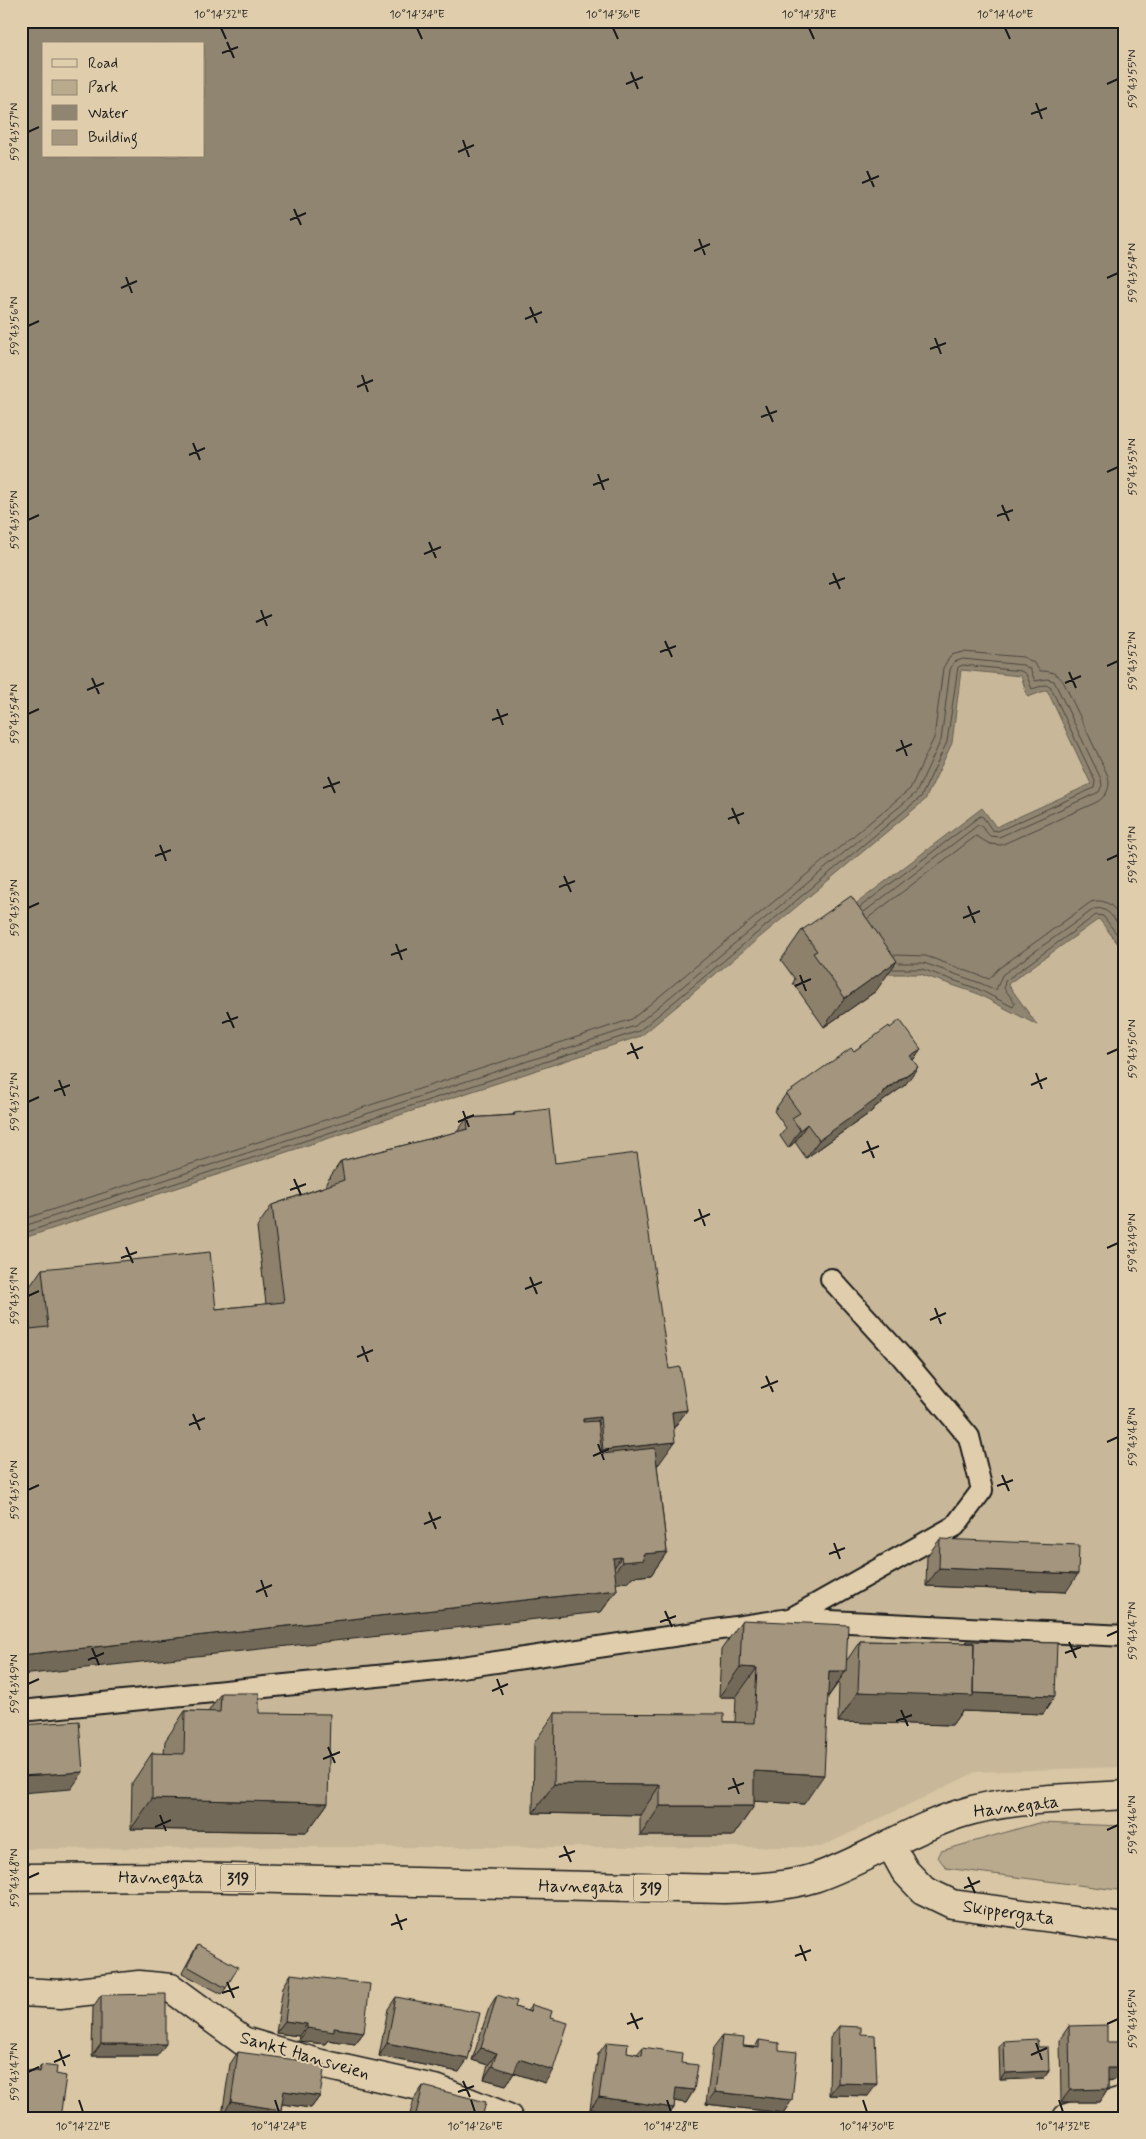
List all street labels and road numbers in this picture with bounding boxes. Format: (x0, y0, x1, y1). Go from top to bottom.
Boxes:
street label: Havnegata (972, 1790, 1060, 1824)
road number: 319 (220, 1865, 256, 1892)
street label: Havnegata (118, 1866, 204, 1890)
street label: Havnegata (538, 1874, 624, 1900)
road number: 319 (634, 1875, 668, 1902)
street label: Skippergata (961, 1895, 1056, 1932)
street label: Sankt Hansveien (237, 2026, 372, 2086)

